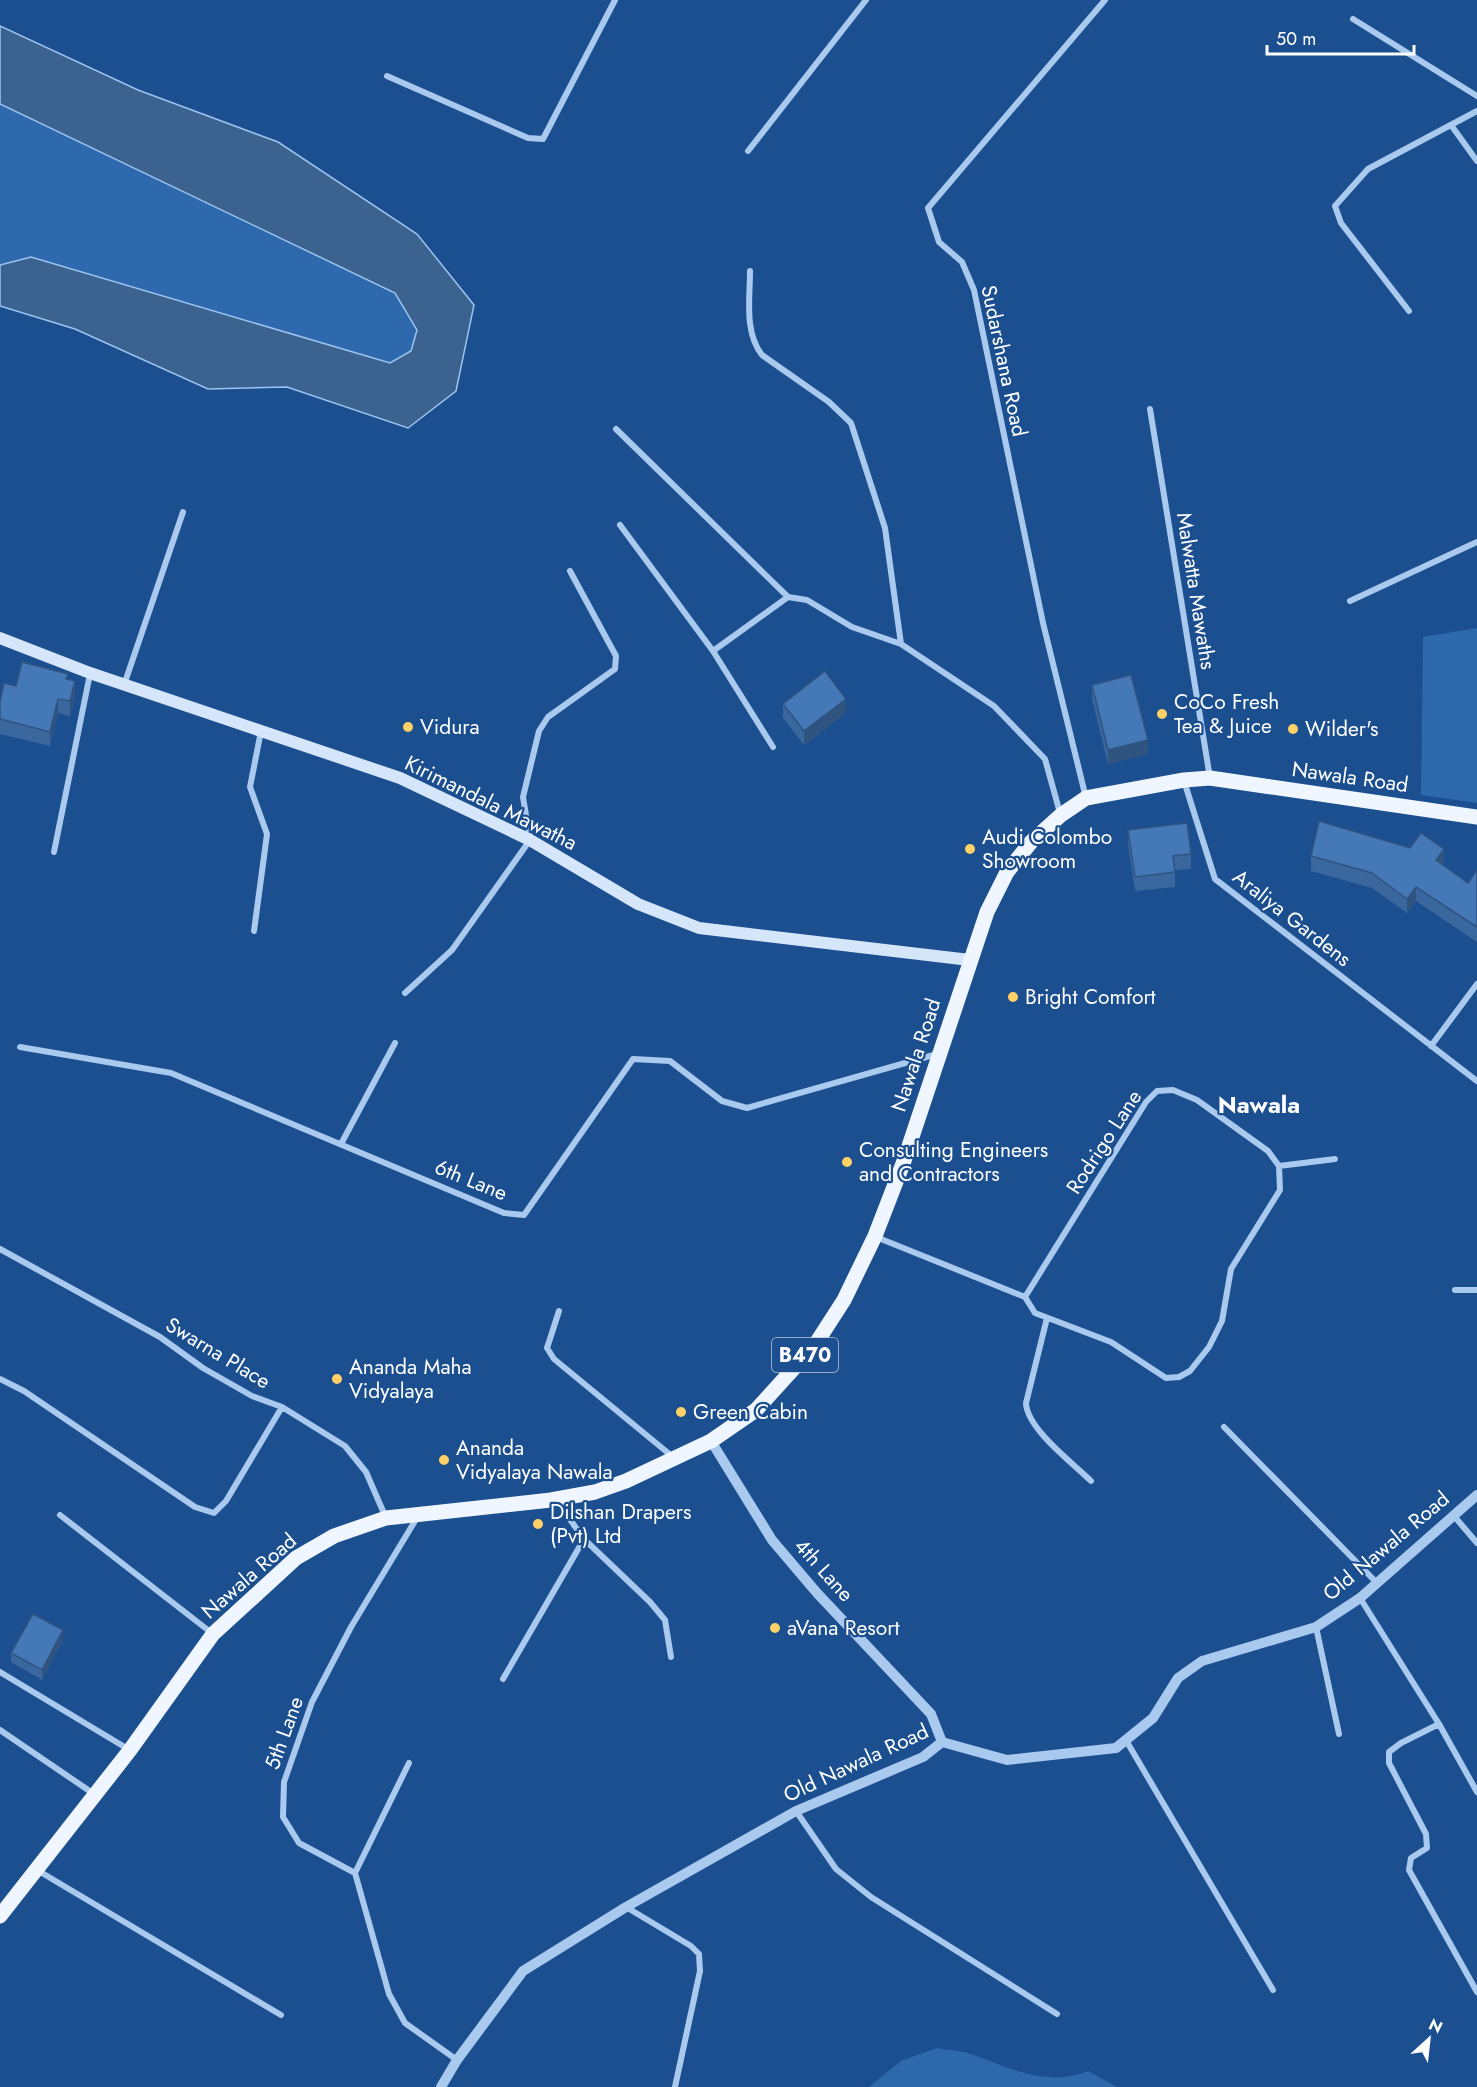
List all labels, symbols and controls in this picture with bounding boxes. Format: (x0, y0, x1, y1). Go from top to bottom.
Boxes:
scale bar (1267, 18, 1414, 56)
text: 50 m (1276, 26, 1316, 52)
street label: Sudarshana Road (973, 283, 1035, 439)
street label: Malwatta Mawaths (1169, 510, 1223, 672)
place label: CoCo Fresh Tea & Juice (1174, 687, 1279, 741)
marker: CoCo Fresh Tea & Juice (1155, 707, 1169, 721)
place label: Vidura (420, 712, 480, 742)
place label: Wilder's (1305, 714, 1378, 744)
marker: Vidura (401, 720, 415, 734)
marker: Wilder's (1286, 722, 1300, 736)
street label: Kirimandala Mawatha (400, 748, 582, 858)
street label: Nawala Road (1290, 754, 1410, 800)
place label: Audi Colombo Showroom (982, 822, 1112, 876)
marker: Audi Colombo Showroom (963, 842, 977, 856)
street label: Araliya Gardens (1226, 862, 1358, 974)
place label: Bright Comfort (1025, 982, 1156, 1012)
marker: Bright Comfort (1006, 990, 1020, 1004)
street label: Nawala Road (884, 995, 948, 1115)
street label: Rodrigo Lane (1059, 1084, 1149, 1200)
district label: Nawala (1218, 1087, 1300, 1122)
place label: Consulting Engineers and Contractors (859, 1135, 1048, 1189)
street label: 6th Lane (430, 1152, 512, 1208)
marker: Consulting Engineers and Contractors (840, 1155, 854, 1169)
street label: Swarna Place (160, 1310, 276, 1396)
road number: B470 (772, 1338, 838, 1372)
place label: Ananda Maha Vidyalaya (349, 1352, 472, 1406)
marker: Ananda Maha Vidyalaya (330, 1372, 344, 1386)
place label: Green Cabin (693, 1397, 808, 1427)
marker: Green Cabin (674, 1405, 688, 1419)
place label: Ananda Vidyalaya Nawala (456, 1433, 613, 1487)
marker: Ananda Vidyalaya Nawala (437, 1453, 451, 1467)
street label: Old Nawala Road (1316, 1484, 1456, 1608)
place label: Dilshan Drapers (Pvt) Ltd (550, 1497, 692, 1551)
marker: Dilshan Drapers (Pvt) Ltd (531, 1517, 545, 1531)
street label: Nawala Road (195, 1526, 303, 1626)
street label: 4th Lane (787, 1532, 861, 1608)
place label: aVana Resort (787, 1613, 899, 1643)
marker: aVana Resort (768, 1621, 782, 1635)
street label: 5th Lane (257, 1692, 311, 1774)
street label: Old Nawala Road (779, 1716, 933, 1810)
north arrow (1399, 2009, 1459, 2069)
text: N (1425, 2013, 1446, 2039)

